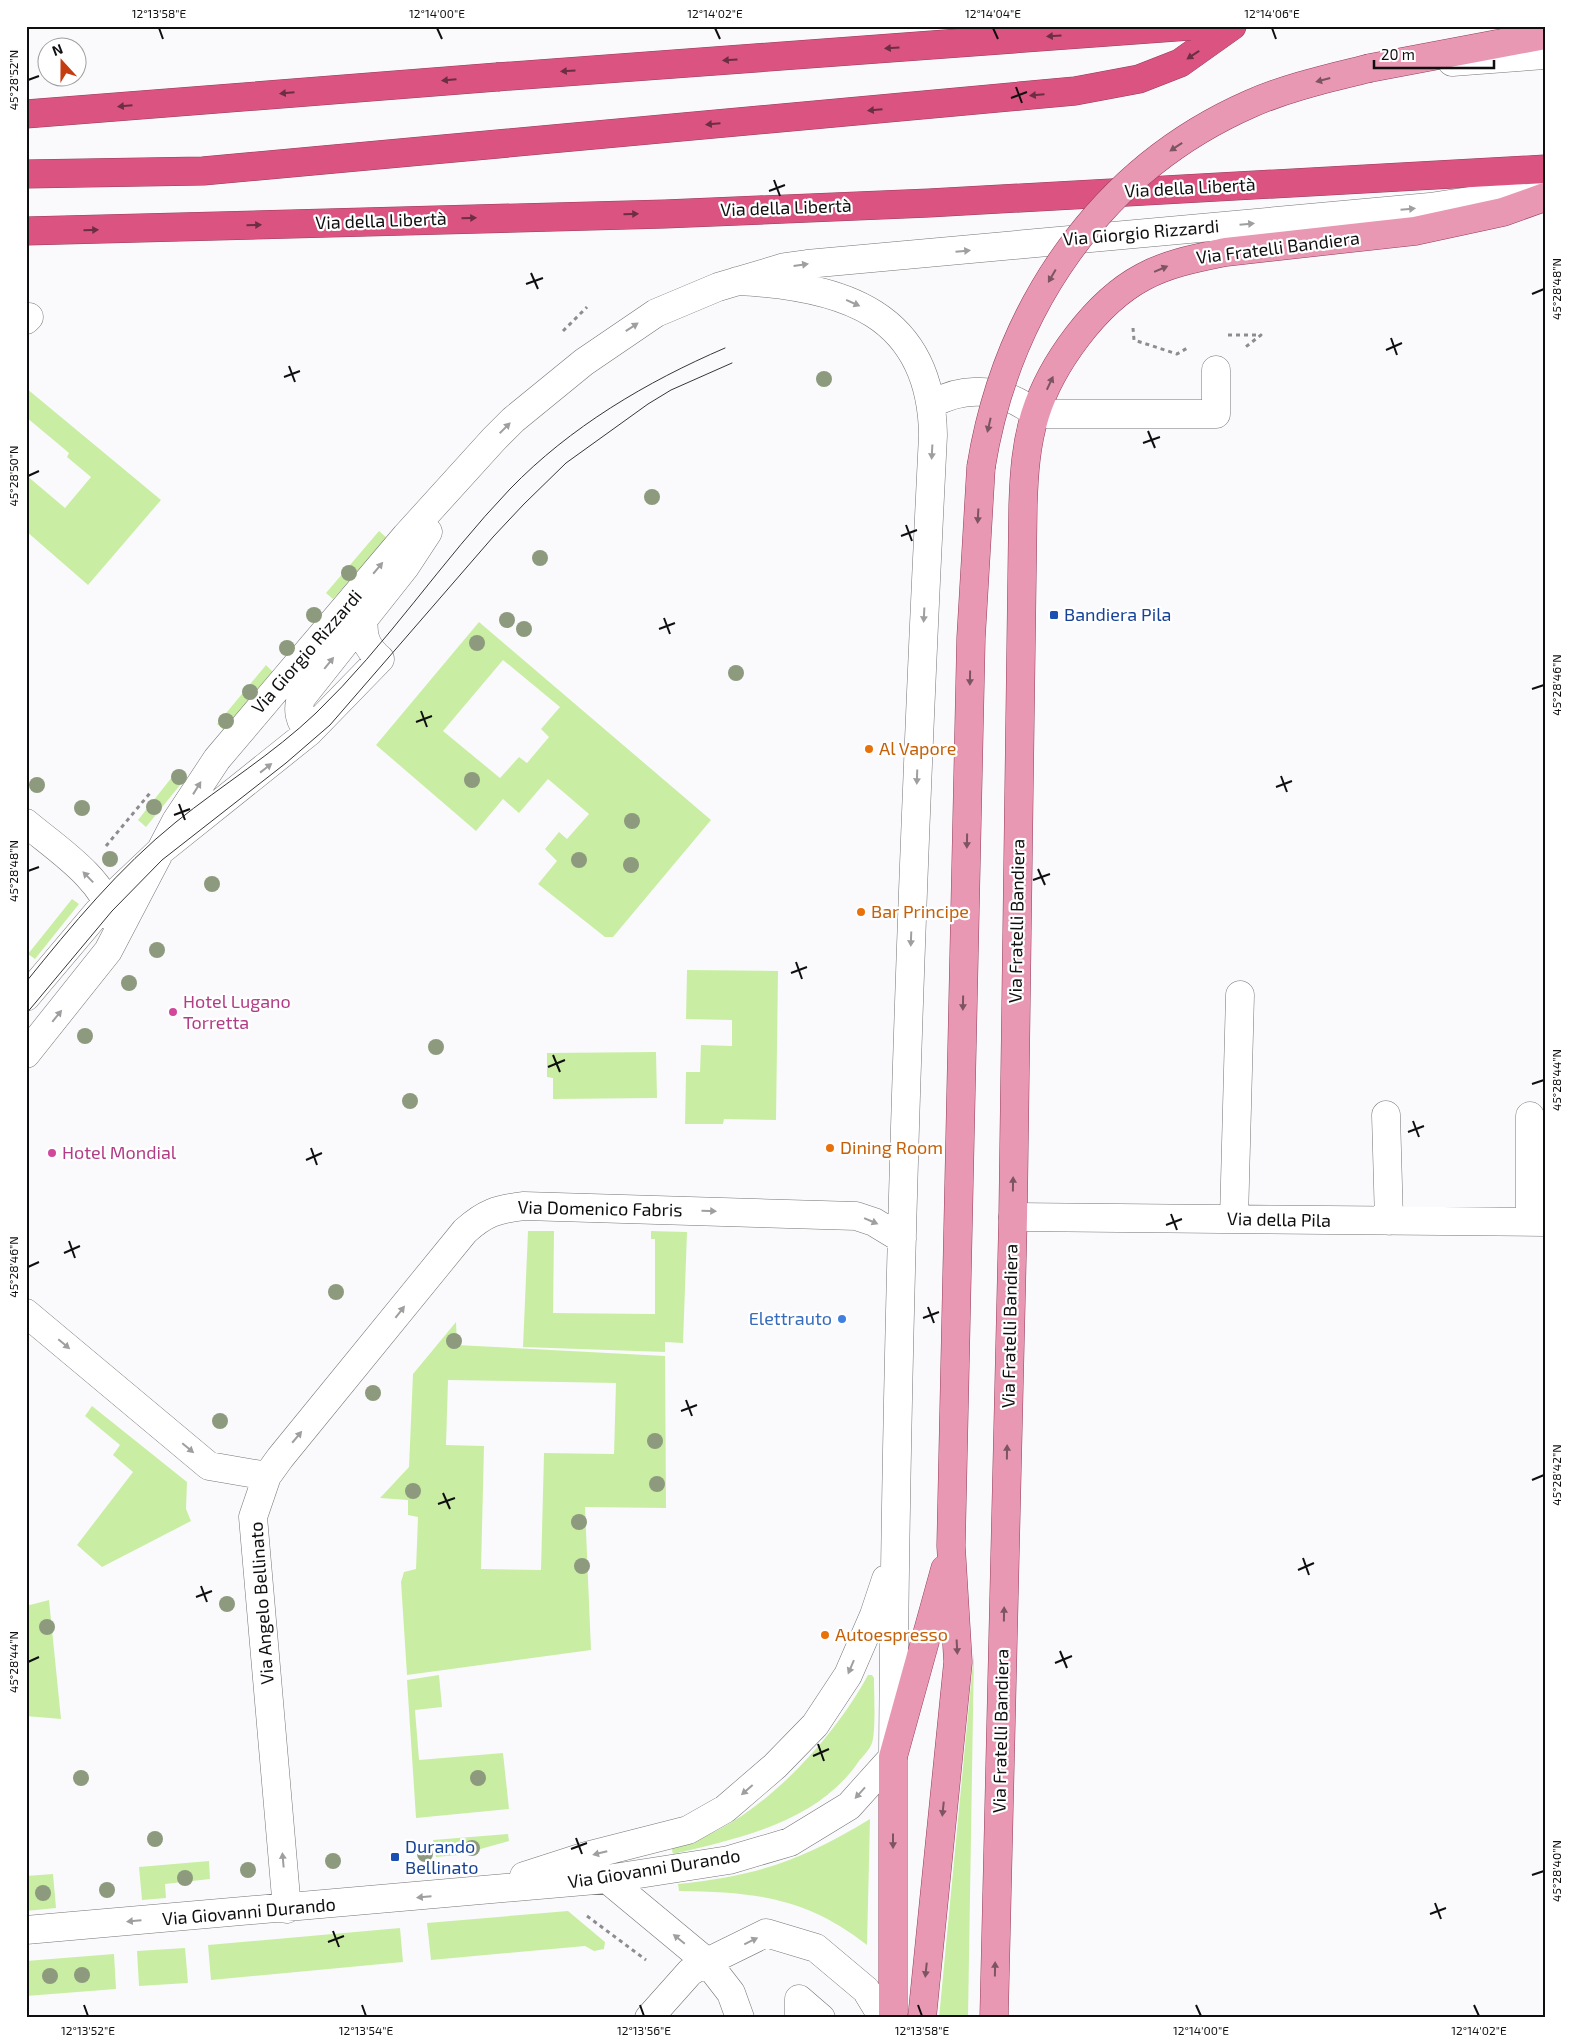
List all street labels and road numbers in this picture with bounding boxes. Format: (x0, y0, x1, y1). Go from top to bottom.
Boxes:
street label: Via della Libertà (1124, 173, 1256, 201)
street label: Via della Libertà (720, 194, 852, 220)
street label: Via della Libertà (315, 207, 447, 233)
street label: Via Giorgio Rizzardi (1062, 214, 1220, 250)
street label: Via Fratelli Bandiera (1195, 226, 1361, 268)
street label: Via Giorgio Rizzardi (246, 585, 366, 718)
street label: Via Fratelli Bandiera (1004, 839, 1028, 1003)
street label: Via Domenico Fabris (517, 1196, 683, 1220)
street label: Via della Pila (1227, 1207, 1331, 1231)
street label: Via Fratelli Bandiera (997, 1244, 1021, 1408)
street label: Via Angelo Bellinato (244, 1521, 278, 1685)
street label: Via Fratelli Bandiera (988, 1649, 1012, 1813)
street label: Via Giovanni Durando (566, 1844, 742, 1893)
street label: Via Giovanni Durando (161, 1892, 337, 1930)

